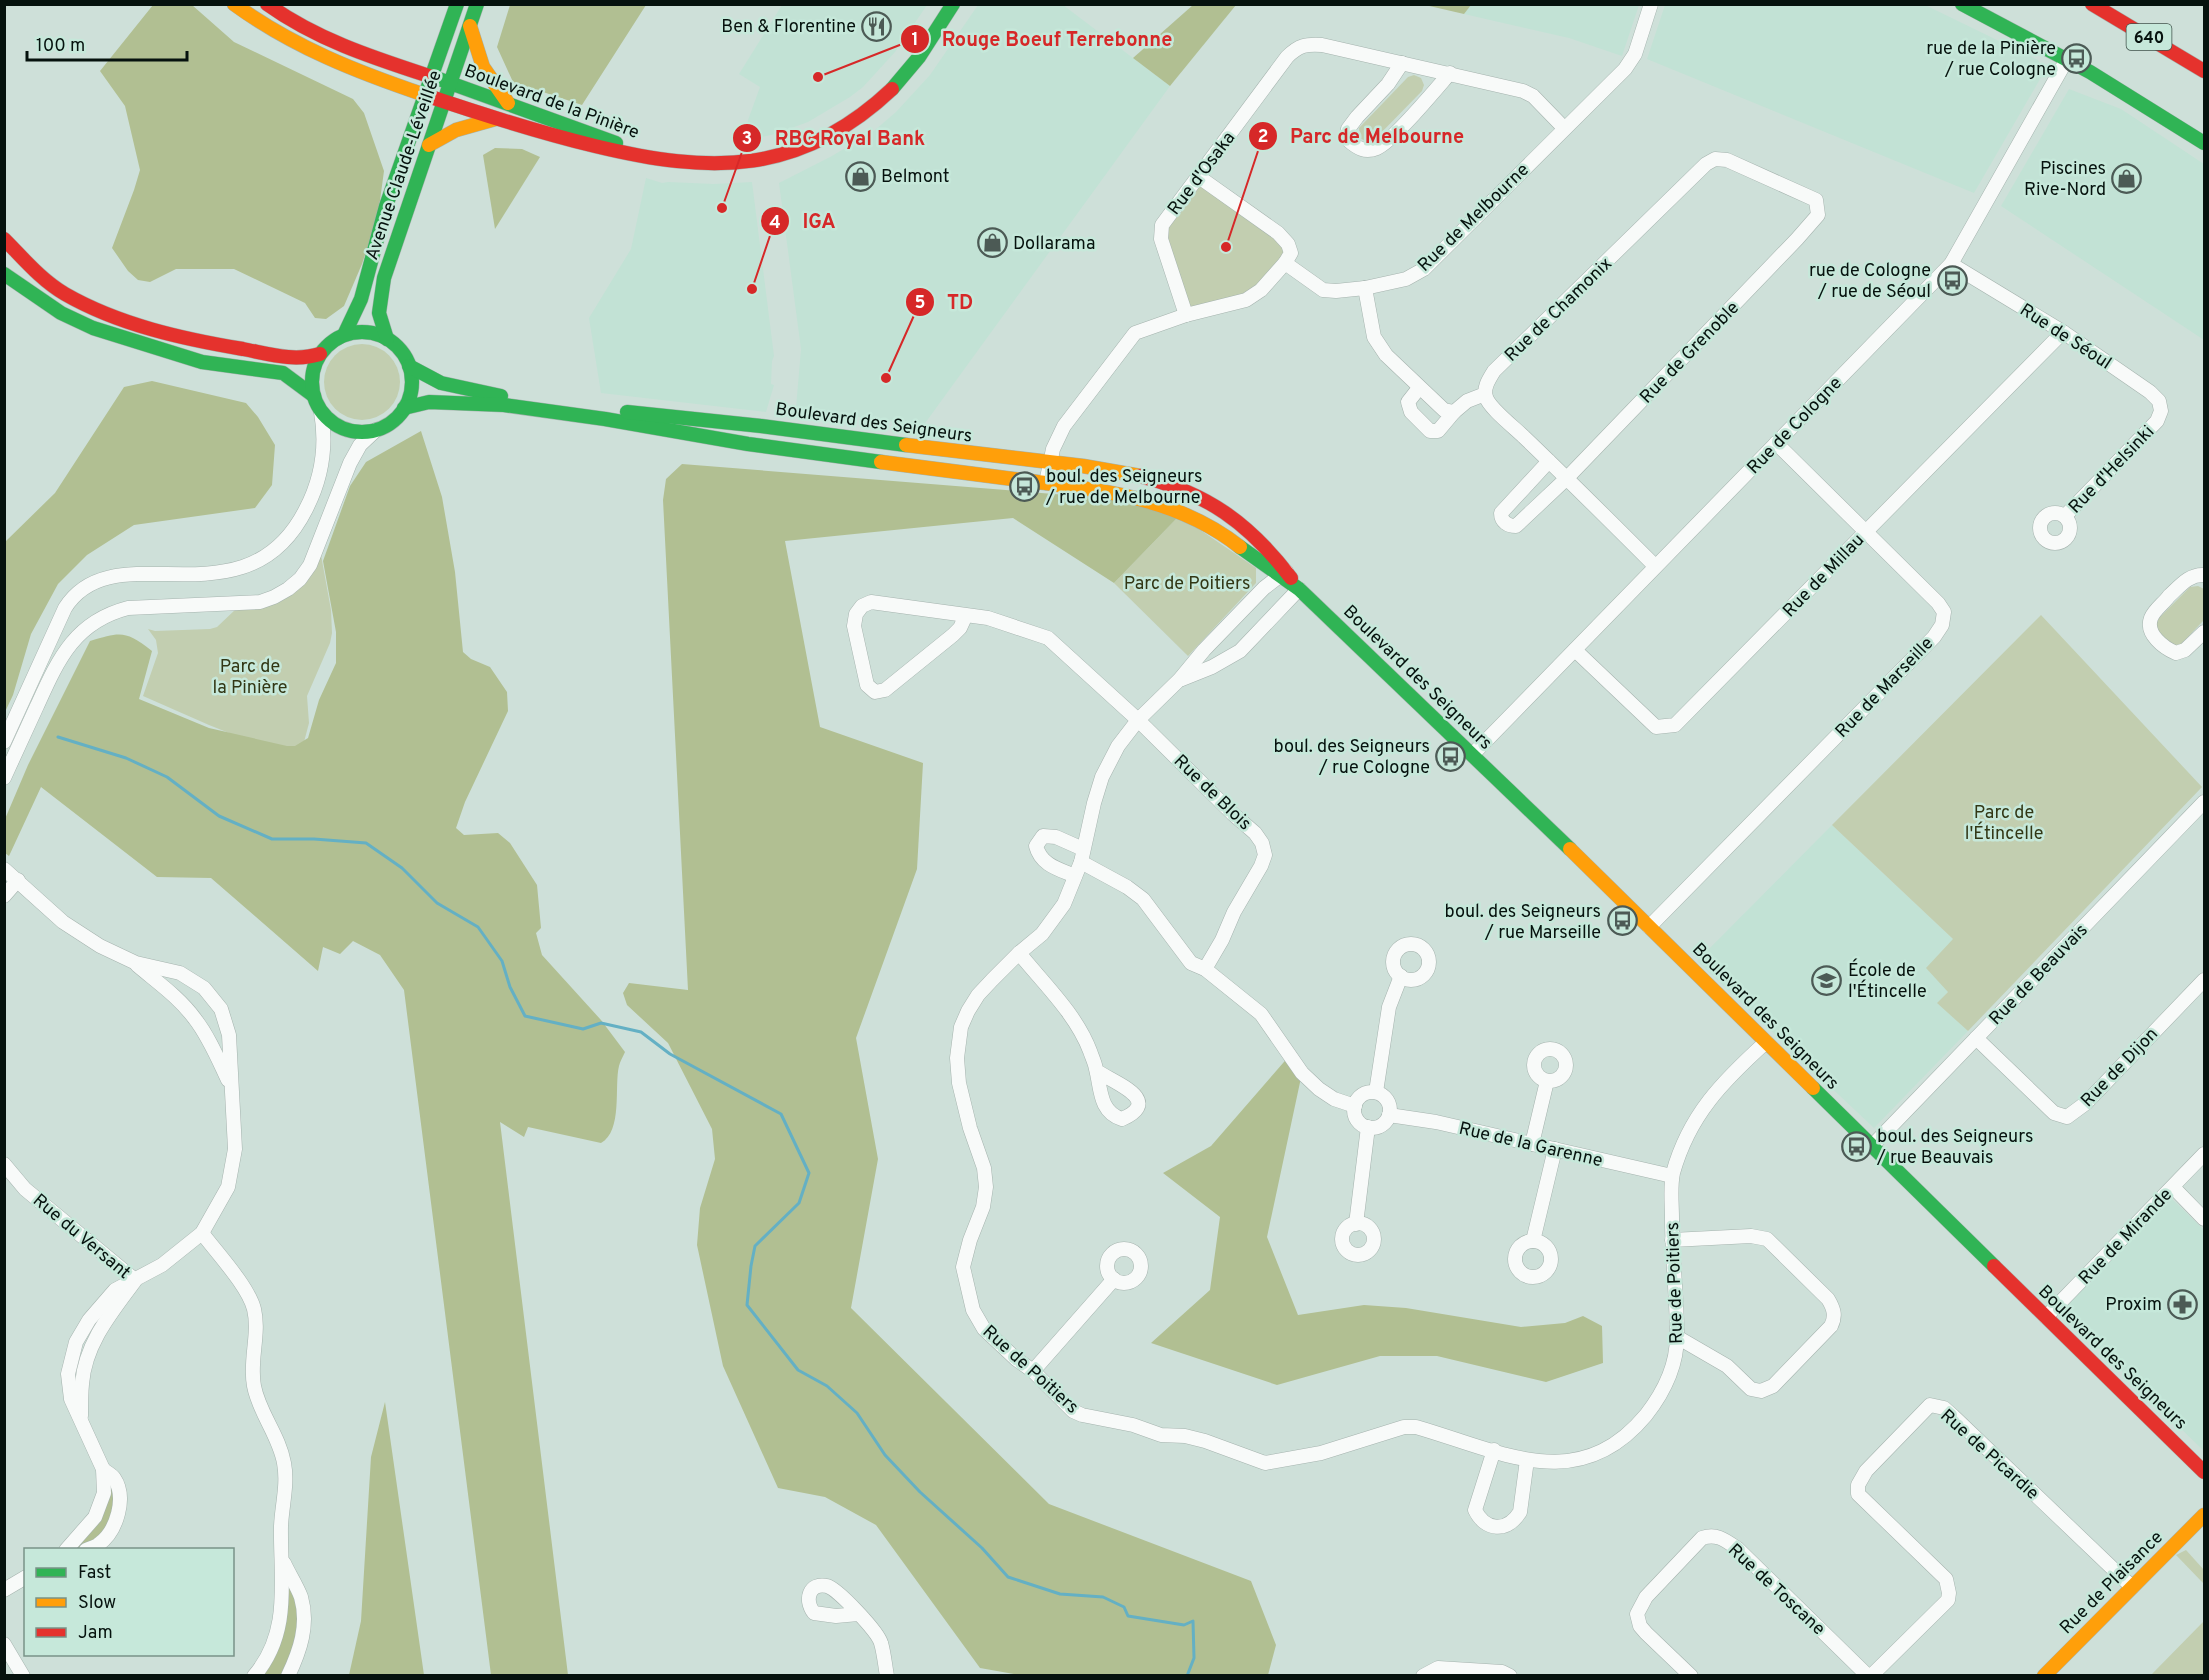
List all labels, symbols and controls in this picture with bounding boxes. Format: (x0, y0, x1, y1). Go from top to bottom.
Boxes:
restaurant icon: Ben & Florentine (861, 10, 893, 42)
place label: Ben & Florentine (721, 16, 856, 39)
callout: Rouge Boeuf Terrebonne (900, 20, 1185, 58)
scale bar (27, 24, 188, 62)
road number: 640 (2126, 24, 2172, 50)
text: Rouge Boeuf Terrebonne (942, 28, 1172, 54)
text: 1 (911, 29, 919, 52)
text: 100 m (36, 35, 85, 58)
place label: rue de la Pinière / rue Cologne (1926, 38, 2056, 82)
bus stop icon: rue de la Pinière / rue Cologne (2061, 42, 2093, 74)
street label: Boulevard de la Pinière (461, 60, 642, 145)
street label: Avenue Claude-Léveillée (361, 68, 448, 263)
callout: Parc de Melbourne (1248, 117, 1476, 155)
callout: RBC Royal Bank (732, 119, 937, 157)
text: Parc de Melbourne (1290, 125, 1464, 151)
text: 2 (1257, 126, 1269, 149)
text: RBC Royal Bank (775, 127, 925, 153)
text: 3 (742, 128, 752, 151)
street label: Rue d'Osaka (1163, 128, 1241, 220)
place label: Piscines Rive-Nord (2024, 158, 2106, 202)
street label: Rue de Melbourne (1413, 159, 1535, 277)
shop icon: Belmont (844, 160, 876, 192)
shop icon: Piscines Rive-Nord (2111, 162, 2143, 194)
place label: Belmont (881, 166, 950, 189)
callout: IGA (760, 202, 847, 240)
text: IGA (802, 210, 836, 236)
text: 4 (769, 212, 781, 235)
shop icon: Dollarama (976, 227, 1008, 259)
place label: Dollarama (1013, 233, 1095, 256)
street label: Rue de Chamonix (1500, 253, 1618, 367)
place label: rue de Cologne / rue de Séoul (1809, 260, 1931, 304)
bus stop icon: rue de Cologne / rue de Séoul (1936, 264, 1968, 296)
callout: TD (905, 283, 985, 321)
text: TD (947, 291, 973, 317)
text: 5 (915, 292, 926, 315)
street label: Rue de Grenoble (1635, 297, 1745, 409)
street label: Rue de Séoul (2015, 299, 2115, 375)
street label: Rue de Cologne (1743, 372, 1847, 480)
street label: Boulevard des Seigneurs (774, 398, 974, 449)
street label: Rue d'Helsinki (2064, 421, 2160, 519)
place label: boul. des Seigneurs / rue de Melbourne (1045, 466, 1202, 510)
bus stop icon: boul. des Seigneurs / rue de Melbourne (1009, 470, 1041, 502)
street label: Rue de Millau (1778, 529, 1870, 623)
park label: Parc de Poitiers (1124, 573, 1250, 596)
street label: Boulevard des Seigneurs (1338, 601, 1496, 755)
street label: Rue de Marseille (1831, 633, 1939, 743)
park label: Parc de la Pinière (213, 656, 287, 700)
place label: boul. des Seigneurs / rue Cologne (1274, 736, 1430, 780)
bus stop icon: boul. des Seigneurs / rue Cologne (1435, 740, 1467, 772)
street label: Rue de Blois (1168, 750, 1256, 836)
park label: Parc de l'Étincelle (1965, 802, 2043, 846)
place label: boul. des Seigneurs / rue Marseille (1445, 901, 1601, 945)
bus stop icon: boul. des Seigneurs / rue Marseille (1606, 905, 1638, 937)
street label: Rue de Beauvais (1985, 919, 2093, 1031)
street label: Boulevard des Seigneurs (1687, 939, 1843, 1095)
place label: École de l'Étincelle (1848, 958, 1927, 1004)
school or university icon: École de l'Étincelle (1811, 964, 1843, 996)
street label: Rue de Dijon (2076, 1023, 2164, 1113)
street label: Rue de la Garenne (1456, 1118, 1605, 1173)
place label: boul. des Seigneurs / rue Beauvais (1876, 1126, 2033, 1170)
bus stop icon: boul. des Seigneurs / rue Beauvais (1840, 1130, 1872, 1162)
street label: Rue de Mirande (2074, 1184, 2178, 1290)
street label: Rue du Versant (27, 1190, 135, 1285)
street label: Rue de Poitiers (1662, 1222, 1689, 1344)
street label: Boulevard des Seigneurs (2033, 1281, 2191, 1435)
pharmacy icon: Proxim (2167, 1288, 2199, 1320)
place label: Proxim (2105, 1294, 2162, 1317)
street label: Rue de Poitiers (977, 1321, 1083, 1419)
street label: Rue de Picardie (1935, 1405, 2043, 1505)
street label: Rue de Plaisance (2055, 1526, 2169, 1640)
street label: Rue de Toscane (1723, 1539, 1829, 1641)
legend (24, 1548, 234, 1656)
text: Fast (78, 1562, 111, 1585)
text: Slow (78, 1592, 116, 1615)
text: Jam (78, 1622, 113, 1645)

